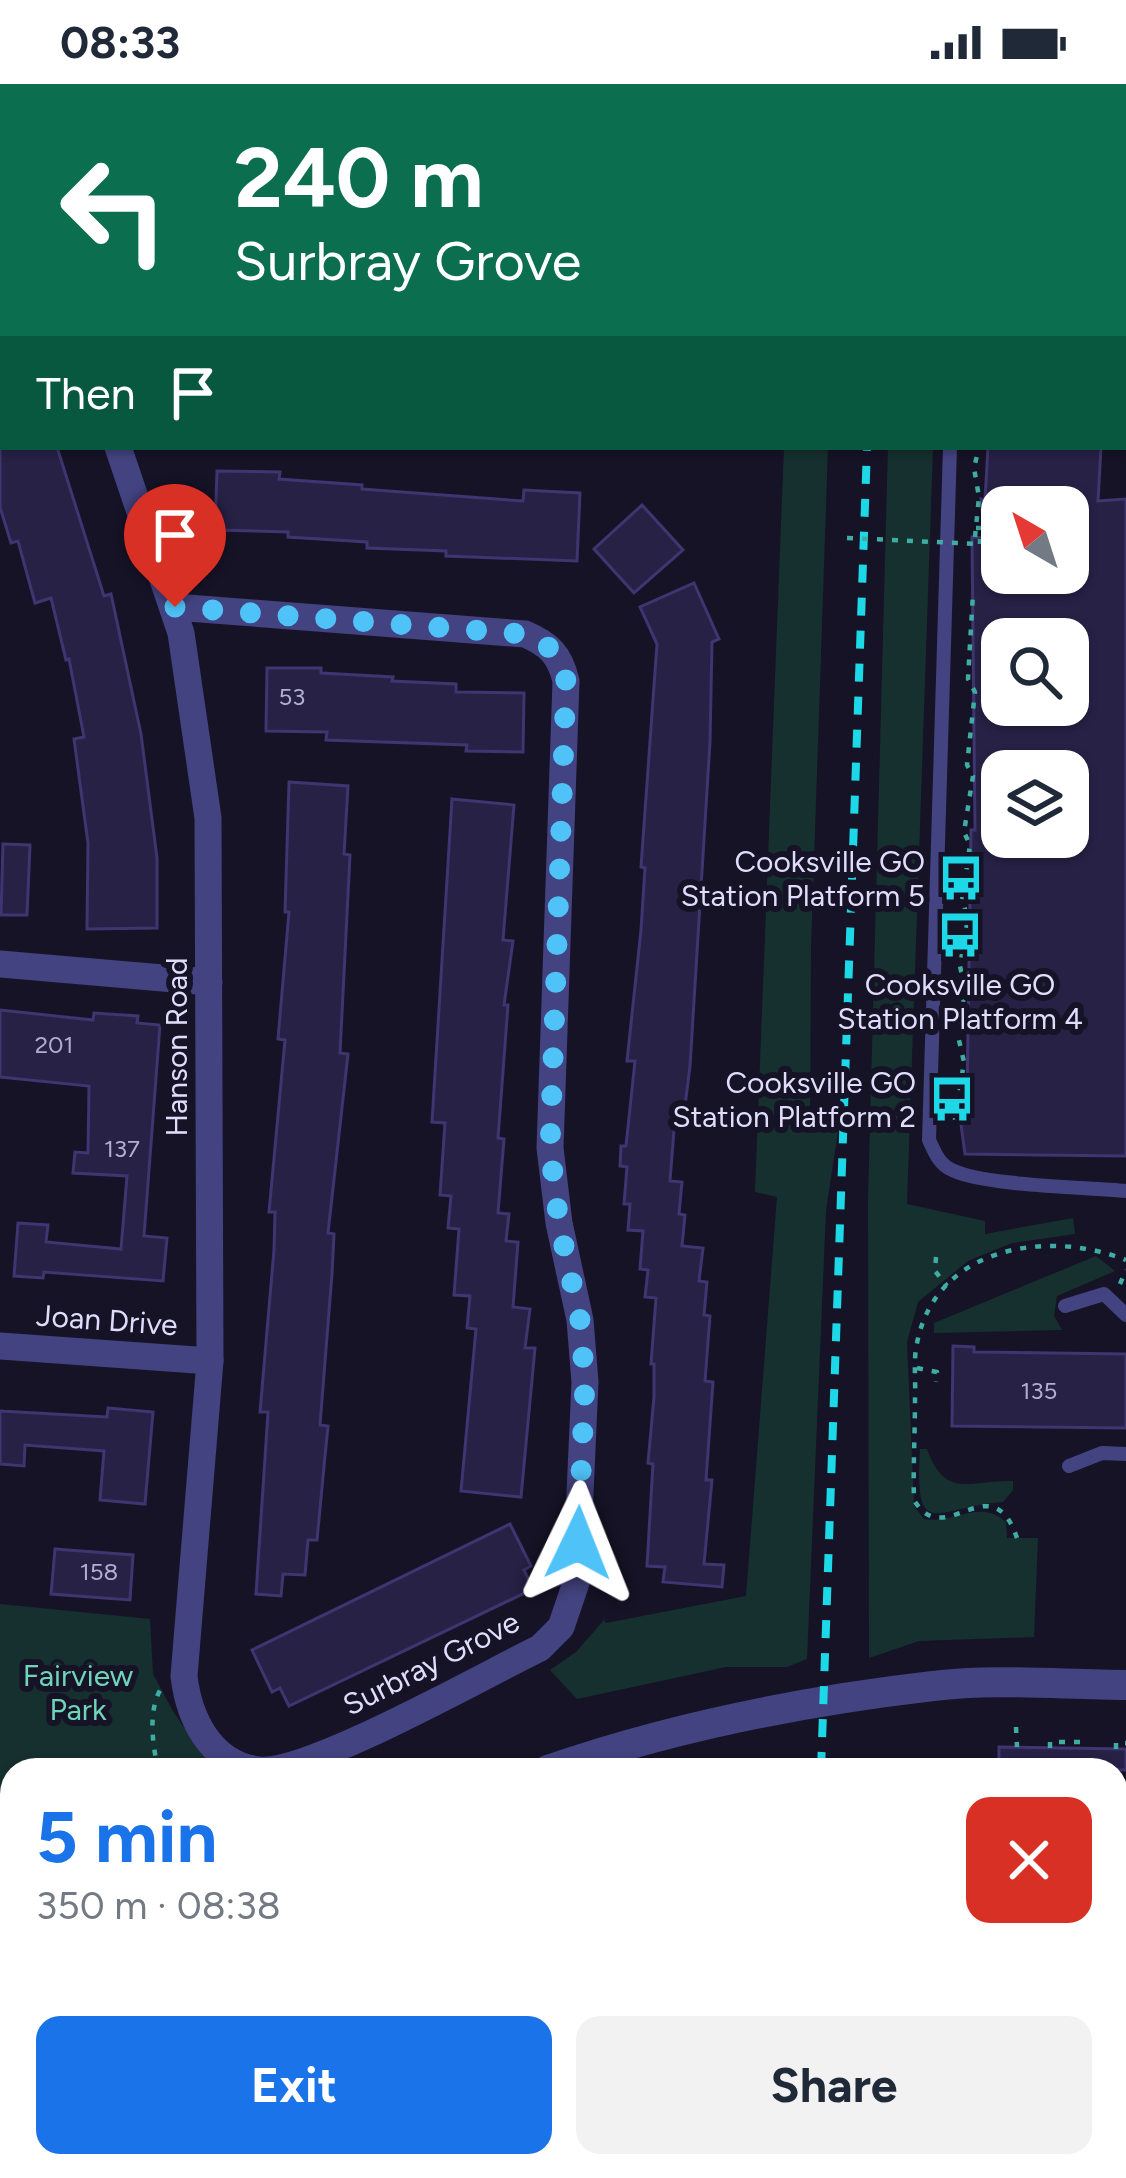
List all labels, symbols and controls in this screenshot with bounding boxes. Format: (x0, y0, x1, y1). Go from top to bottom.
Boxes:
text: 08:33 (60, 15, 180, 69)
text: 240 m (234, 127, 483, 228)
icon: left (36, 132, 192, 288)
text: Surbray Grove (234, 229, 581, 294)
icon: arrive (160, 360, 226, 426)
text: Then (36, 366, 136, 420)
pin (124, 484, 226, 607)
north arrow (981, 486, 1089, 594)
map controls (981, 486, 1089, 858)
icon: arrive (142, 502, 208, 568)
button: search (981, 618, 1089, 726)
house number: 53 (279, 682, 305, 711)
button: layers (981, 750, 1089, 858)
place label: Cooksville GO Station Platform 5 (681, 843, 925, 914)
bus stop icon: Cooksville GO Station Platform 5 (936, 853, 986, 903)
bus stop icon: Cooksville GO Station Platform 4 (935, 910, 985, 960)
street label: Hanson Road (158, 957, 195, 1137)
place label: Cooksville GO Station Platform 4 (837, 966, 1083, 1037)
house number: 201 (35, 1030, 73, 1059)
place label: Cooksville GO Station Platform 2 (672, 1064, 916, 1135)
bus stop icon: Cooksville GO Station Platform 2 (927, 1074, 977, 1124)
house number: 137 (104, 1134, 140, 1163)
street label: Joan Drive (35, 1297, 179, 1343)
house number: 135 (1021, 1376, 1057, 1405)
position arrow (515, 1480, 641, 1606)
house number: 158 (80, 1557, 118, 1586)
street label: Surbray Grove (337, 1603, 525, 1723)
park label: Fairview Park (23, 1657, 134, 1728)
text: 5 min (36, 1794, 218, 1880)
button: close (966, 1797, 1092, 1923)
text: 350 m · 08:38 (36, 1882, 281, 1929)
button: Exit (36, 2016, 552, 2154)
button: Share (576, 2016, 1092, 2154)

